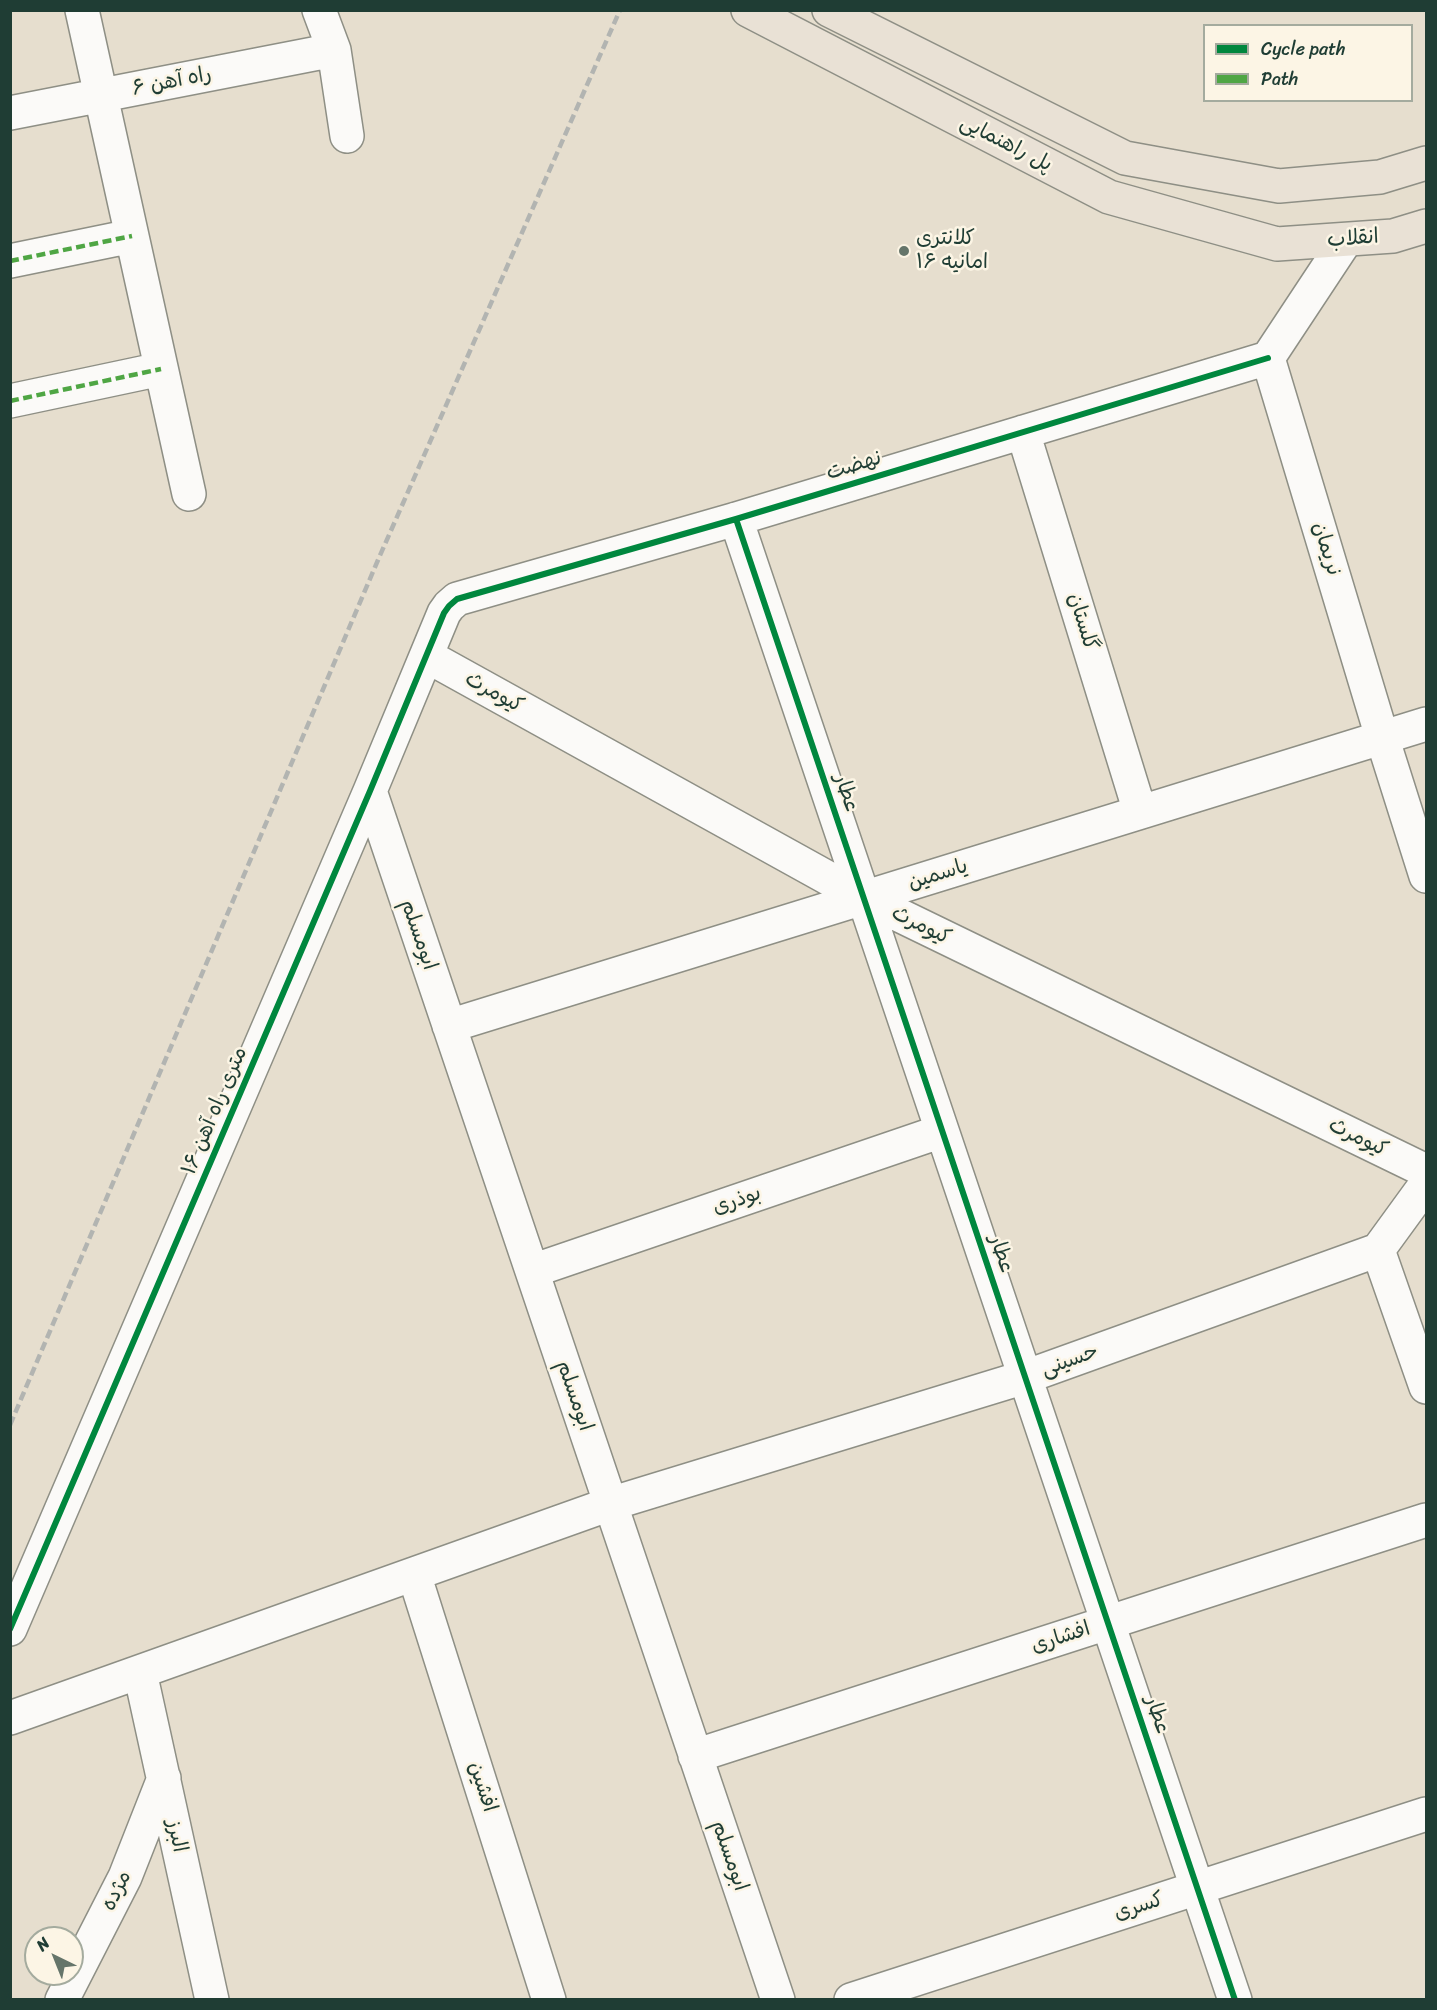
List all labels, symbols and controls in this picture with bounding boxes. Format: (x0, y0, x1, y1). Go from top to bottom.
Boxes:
legend (1203, 24, 1413, 102)
text: Cycle path (1261, 33, 1345, 65)
street label: راه آهن ۶ (130, 62, 214, 102)
text: Path (1261, 63, 1298, 95)
street label: پل راهنمایی (956, 110, 1056, 178)
street label: انقلاب (1326, 225, 1380, 253)
place label: کلانتری ۱۶ امانیه (916, 226, 988, 276)
marker: کلانتری ۱۶ امانیه (897, 244, 911, 258)
street label: نهضت (823, 446, 885, 486)
street label: نریمان (1306, 519, 1346, 579)
street label: گلستان (1061, 590, 1103, 654)
street label: کیومرث (460, 667, 528, 719)
street label: عطار (828, 771, 864, 815)
street label: یاسمین (905, 854, 971, 896)
street label: ابومسلم (394, 896, 442, 974)
street label: کیومرث (887, 901, 955, 951)
street label: ۱۶ متری راه آهن (177, 1043, 253, 1179)
street label: کیومرث (1324, 1113, 1392, 1163)
street label: بوذری (709, 1181, 765, 1221)
street label: عطار (983, 1232, 1019, 1276)
street label: حسینی (1038, 1339, 1102, 1383)
street label: ابومسلم (550, 1357, 598, 1435)
street label: افشاری (1028, 1617, 1094, 1659)
street label: عطار (1139, 1693, 1175, 1737)
street label: افشین (462, 1759, 502, 1815)
street label: البرز (160, 1817, 192, 1855)
street label: ابومسلم (705, 1817, 753, 1895)
street label: مژده (97, 1867, 137, 1915)
street label: کسری (1111, 1887, 1167, 1927)
north arrow (24, 1926, 84, 1986)
text: N (29, 1930, 57, 1958)

